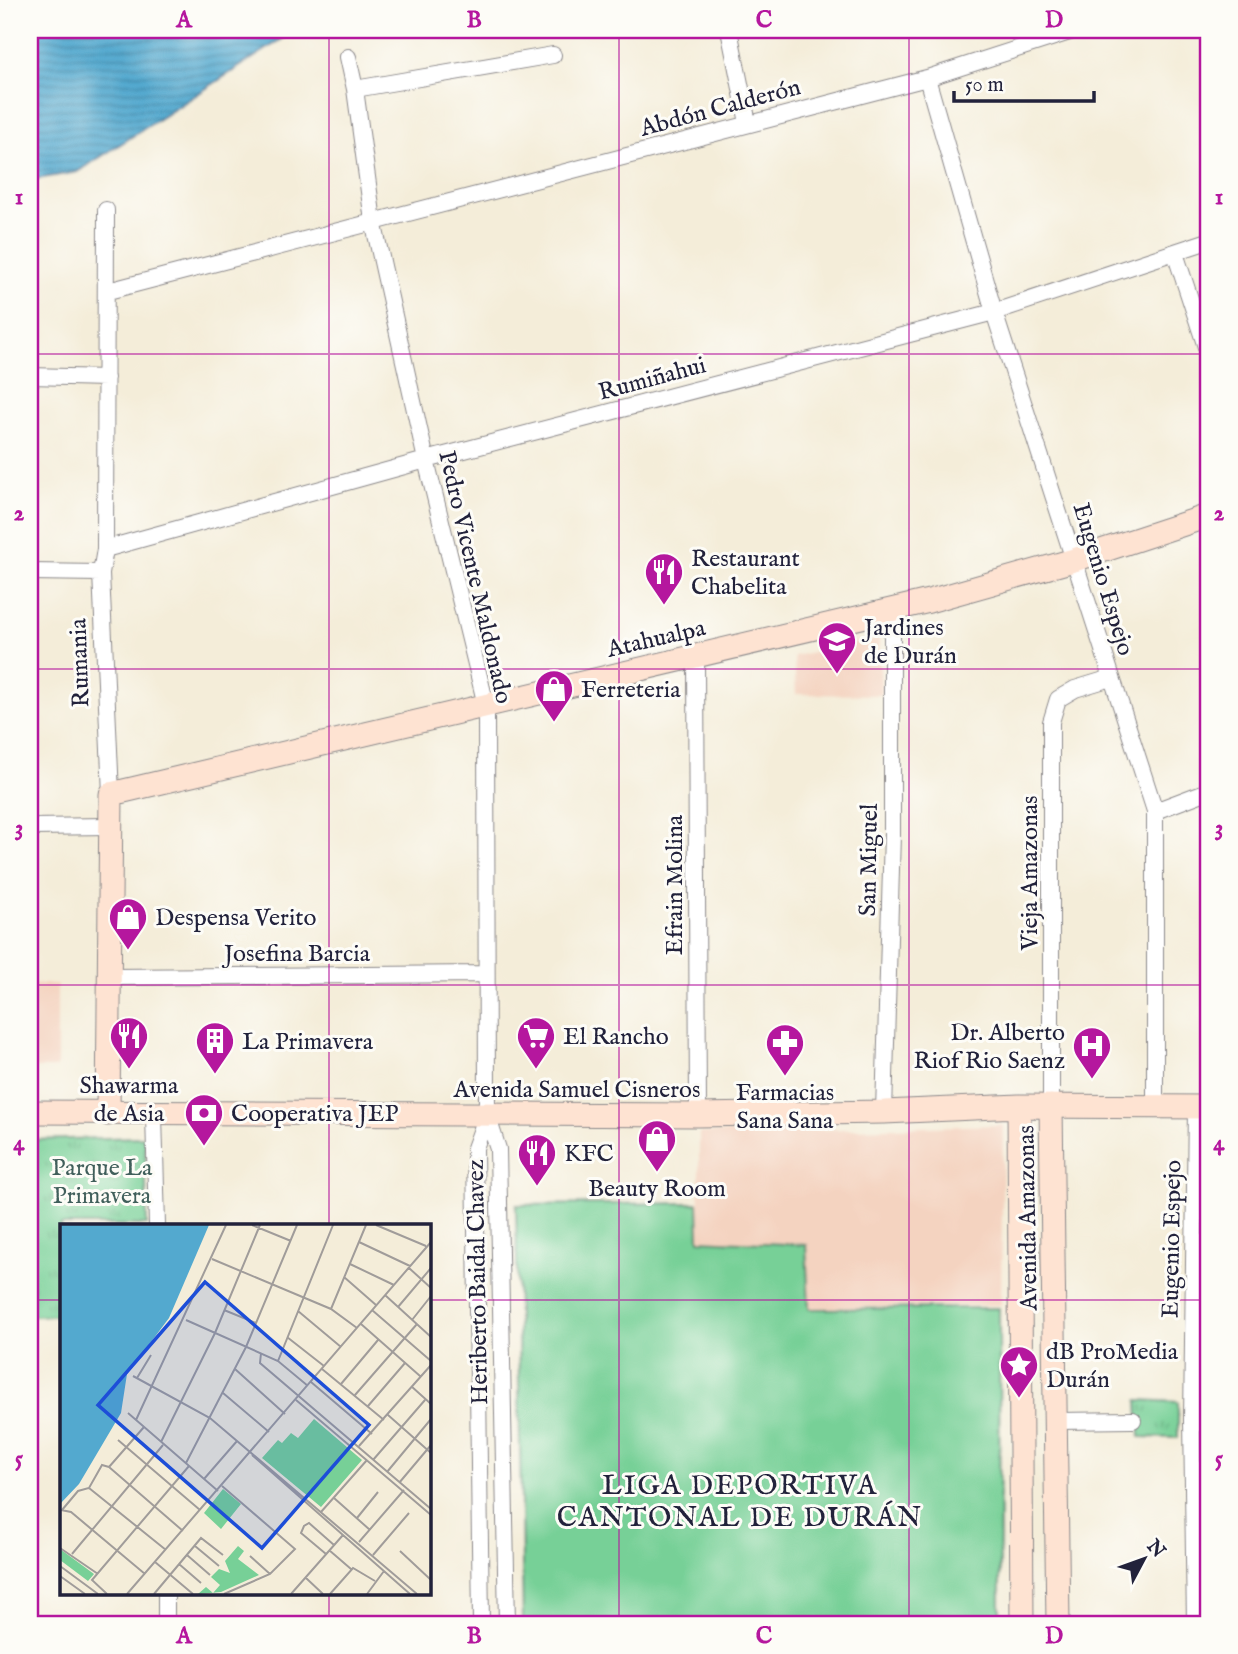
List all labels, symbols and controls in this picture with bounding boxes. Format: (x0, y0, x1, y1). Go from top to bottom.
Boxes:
text: A (175, 6, 193, 35)
text: B (466, 6, 482, 35)
text: C (756, 6, 773, 35)
text: D (1045, 6, 1063, 35)
scale bar (954, 60, 1094, 104)
street label: Abdón Calderón (636, 72, 804, 145)
text: 50 m (965, 72, 1004, 99)
text: 1 (15, 183, 23, 212)
text: 1 (1215, 183, 1223, 212)
street label: Rumiñahui (595, 350, 710, 409)
street label: Pedro Vicente Maldonado (430, 448, 519, 707)
text: 2 (14, 499, 25, 528)
street label: Eugenio Espejo (1065, 499, 1141, 660)
text: 2 (1214, 499, 1225, 528)
place label: Restaurant Chabelita (691, 544, 800, 603)
restaurant icon: Restaurant Chabelita (643, 551, 685, 606)
street label: Atahualpa (603, 613, 709, 666)
place label: Jardines de Durán (861, 613, 957, 672)
street label: Rumania (63, 617, 98, 708)
school or university icon: Jardines de Durán (816, 620, 858, 675)
shop icon: Ferreteria (533, 668, 575, 723)
place label: Ferreteria (581, 675, 681, 706)
street label: Vieja Amazonas (1015, 795, 1046, 952)
street label: San Miguel (853, 803, 886, 917)
text: 3 (15, 814, 23, 843)
street label: Efrain Molina (660, 814, 691, 955)
text: 3 (1215, 814, 1223, 843)
shop icon: Despensa Verito (107, 896, 149, 951)
place label: Despensa Verito (155, 903, 316, 934)
street label: Josefina Barcia (221, 939, 371, 970)
restaurant icon: Shawarma de Asia (108, 1015, 150, 1070)
supermarket icon: El Rancho (515, 1015, 557, 1070)
place label: Dr. Alberto Riof Rio Saenz (914, 1018, 1065, 1077)
building icon: La Primavera (194, 1020, 236, 1075)
place label: El Rancho (563, 1022, 669, 1053)
pharmacy icon: Farmacias Sana Sana (764, 1022, 806, 1077)
hospital icon: Dr. Alberto Riof Rio Saenz (1071, 1025, 1113, 1080)
place label: La Primavera (242, 1027, 374, 1058)
place label: Shawarma de Asia (80, 1071, 179, 1130)
street label: Avenida Samuel Cisneros (453, 1075, 700, 1106)
place label: Farmacias Sana Sana (736, 1078, 834, 1137)
bank icon: Cooperativa JEP (183, 1092, 225, 1147)
place label: Cooperativa JEP (231, 1099, 398, 1130)
shop icon: Beauty Room (636, 1118, 678, 1173)
street label: Avenida Amazonas (1011, 1125, 1046, 1312)
text: 4 (13, 1129, 25, 1158)
text: 4 (1213, 1129, 1225, 1158)
restaurant icon: KFC (516, 1132, 558, 1187)
place label: KFC (564, 1139, 614, 1170)
park label: Parque La Primavera (52, 1153, 153, 1212)
street label: Heriberto Baidal Chavez (461, 1159, 496, 1405)
street label: Eugenio Espejo (1156, 1160, 1189, 1318)
place label: Beauty Room (588, 1174, 726, 1205)
inset map (60, 1224, 430, 1594)
place label: dB ProMedia Durán (1046, 1337, 1179, 1396)
place icon: dB ProMedia Durán (998, 1344, 1040, 1399)
text: 5 (15, 1445, 24, 1474)
text: 5 (1215, 1445, 1224, 1474)
district label: LIGA DEPORTIVA CANTONAL DE DURÁN (557, 1469, 923, 1536)
north arrow (1108, 1524, 1178, 1594)
text: N (1140, 1534, 1170, 1564)
text: A (175, 1622, 193, 1651)
text: B (466, 1622, 482, 1651)
text: C (756, 1622, 773, 1651)
text: D (1045, 1622, 1063, 1651)

